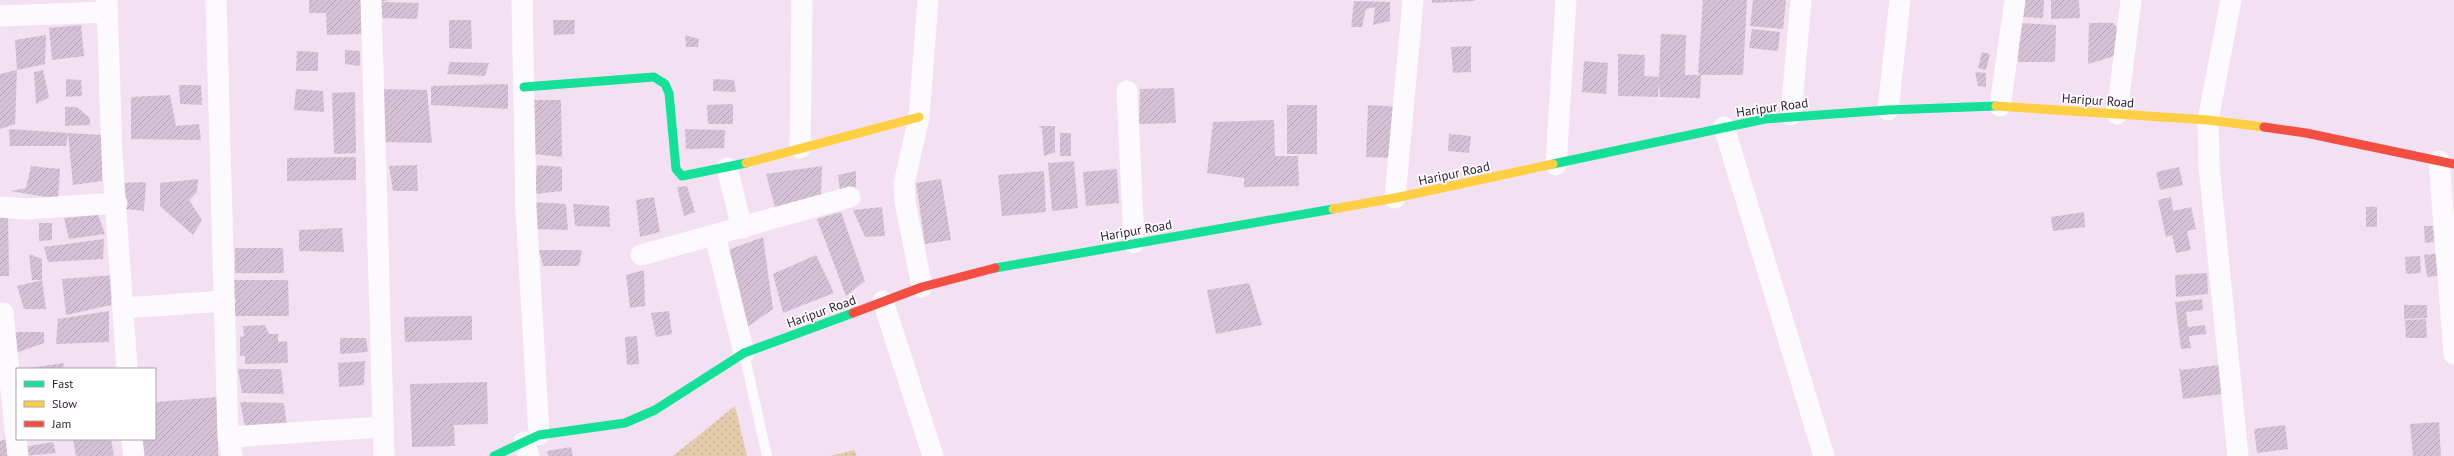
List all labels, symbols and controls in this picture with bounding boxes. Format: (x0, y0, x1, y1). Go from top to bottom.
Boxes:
street label: Haripur Road (2061, 89, 2135, 112)
street label: Haripur Road (1735, 94, 1809, 121)
street label: Haripur Road (1417, 158, 1491, 189)
street label: Haripur Road (1099, 216, 1173, 245)
street label: Haripur Road (784, 291, 858, 332)
legend (16, 368, 156, 440)
text: Fast (52, 376, 73, 391)
text: Slow (52, 396, 77, 411)
text: Jam (51, 416, 71, 431)

